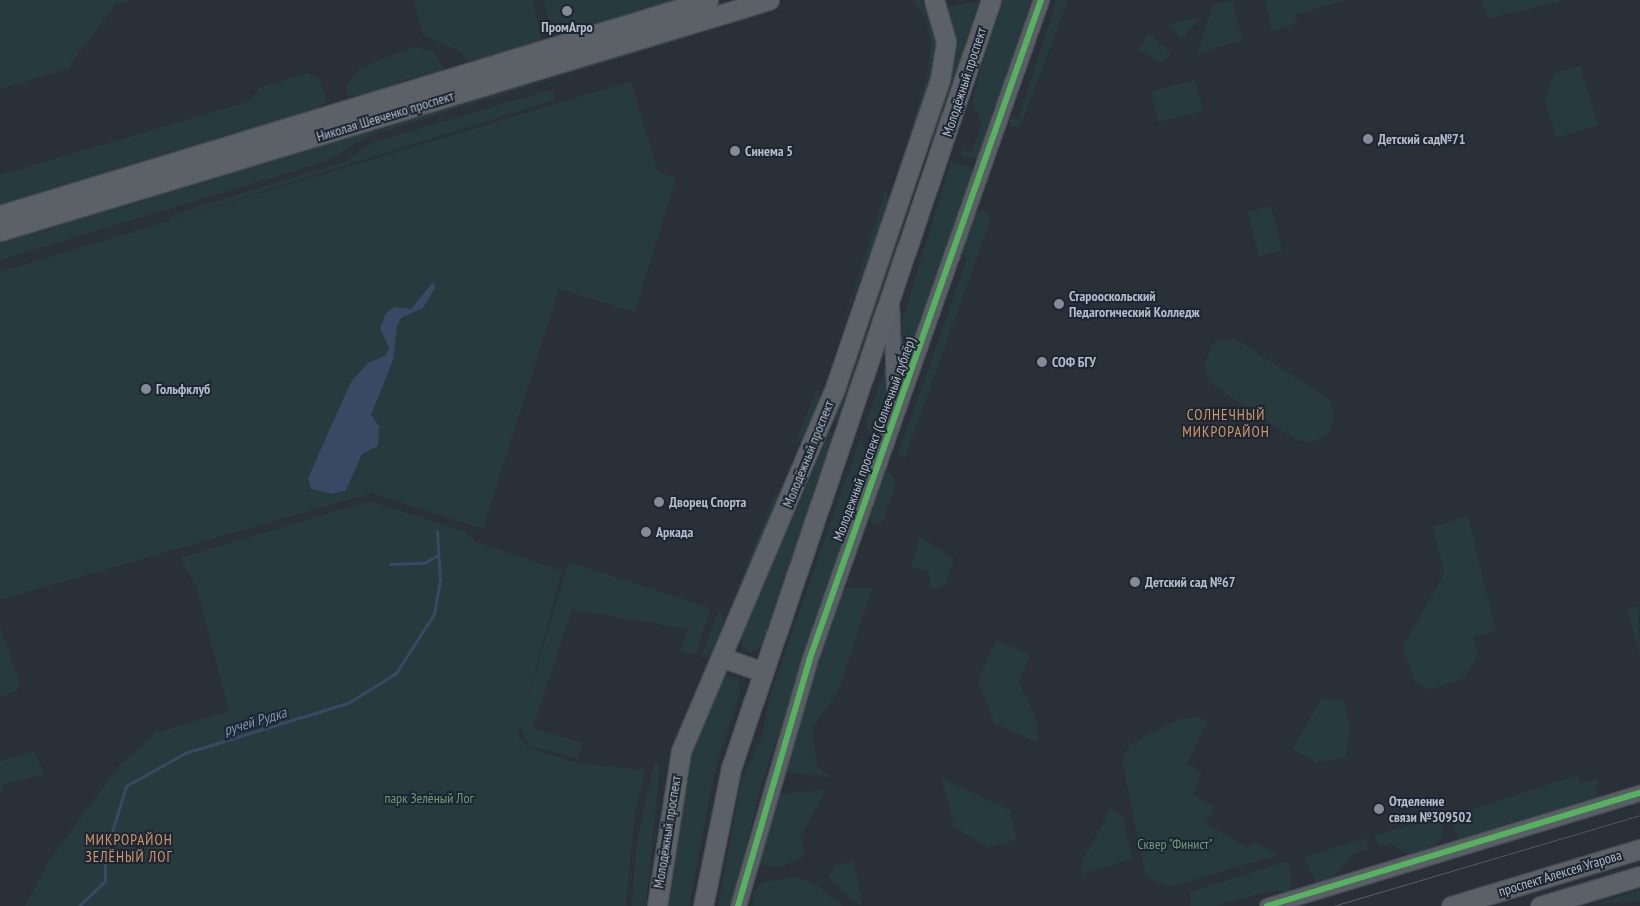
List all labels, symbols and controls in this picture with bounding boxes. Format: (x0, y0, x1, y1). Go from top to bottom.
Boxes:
marker: ПромАгро (561, 5, 573, 17)
place label: ПромАгро (541, 19, 593, 35)
street label: Молодёжный проспект (938, 25, 990, 139)
street label: Николая Шевченко проспект (314, 87, 456, 145)
place label: Детский сад№71 (1378, 131, 1465, 147)
marker: Детский сад№71 (1362, 133, 1374, 145)
place label: Синема 5 (745, 143, 793, 159)
marker: Синема 5 (729, 145, 741, 157)
place label: Старооскольский Педагогический Колледж (1069, 288, 1200, 321)
marker: Старооскольский Педагогический Колледж (1053, 298, 1065, 310)
street label: Молодежный проспект (Солнечный дублёр) (829, 335, 919, 543)
place label: СОФ БГУ (1052, 354, 1096, 370)
marker: СОФ БГУ (1036, 356, 1048, 368)
place label: Гольфклуб (156, 381, 210, 397)
marker: Гольфклуб (140, 383, 152, 395)
street label: Молодёжный проспект (779, 398, 837, 510)
district label: СОЛНЕЧНЫЙ МИКРОРАЙОН (1181, 405, 1271, 440)
place label: Дворец Спорта (669, 494, 746, 510)
marker: Дворец Спорта (653, 496, 665, 508)
place label: Аркада (656, 524, 693, 540)
marker: Аркада (640, 526, 652, 538)
place label: Детский сад №67 (1145, 574, 1235, 590)
marker: Детский сад №67 (1129, 576, 1141, 588)
water label: ручей Рудка (222, 703, 288, 739)
street label: Молодёжный проспект (650, 775, 684, 889)
park label: парк Зелёный Лог (384, 790, 474, 806)
place label: Отделение связи №309502 (1389, 793, 1472, 826)
marker: Отделение связи №309502 (1373, 803, 1385, 815)
district label: МИКРОРАЙОН ЗЕЛЁНЫЙ ЛОГ (84, 830, 174, 865)
park label: Сквер "Финист" (1137, 836, 1213, 852)
street label: проспект Алексея Угарова (1496, 846, 1624, 900)

